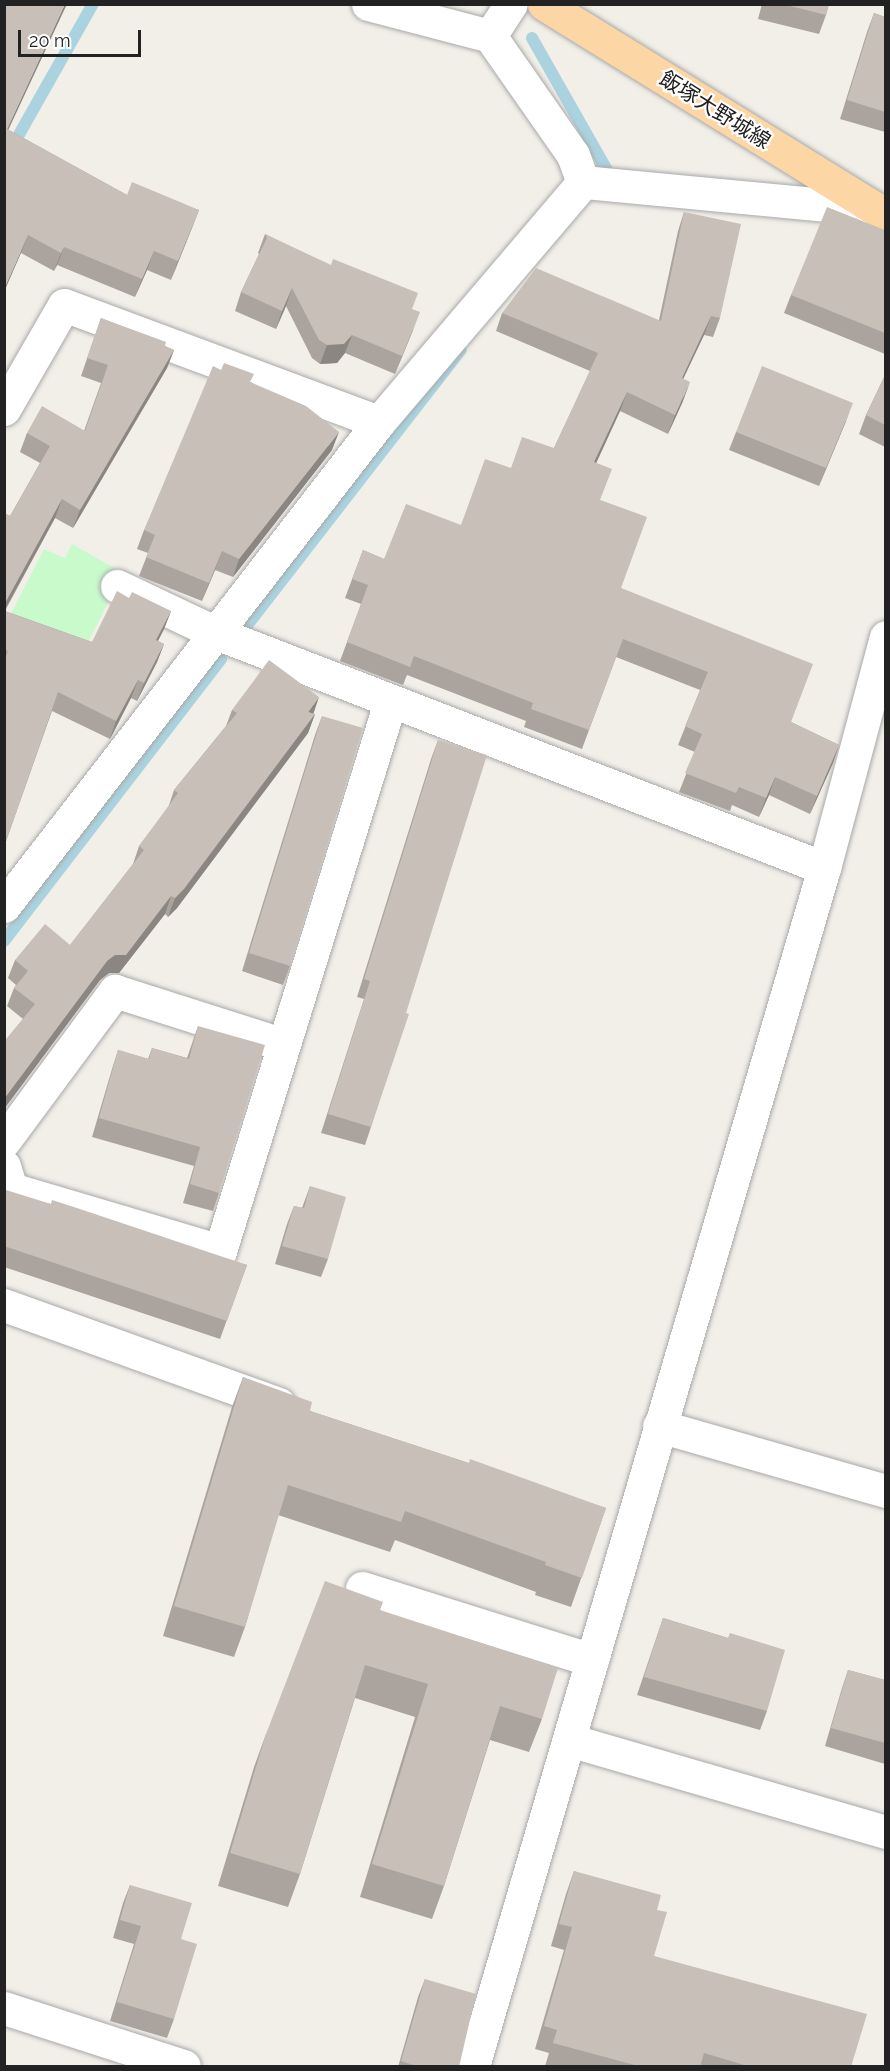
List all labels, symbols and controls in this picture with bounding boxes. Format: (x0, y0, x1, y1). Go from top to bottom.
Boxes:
scale bar (21, 18, 144, 56)
text: 20 m (29, 30, 71, 51)
street label: 飯塚大野城線 (655, 66, 775, 154)

